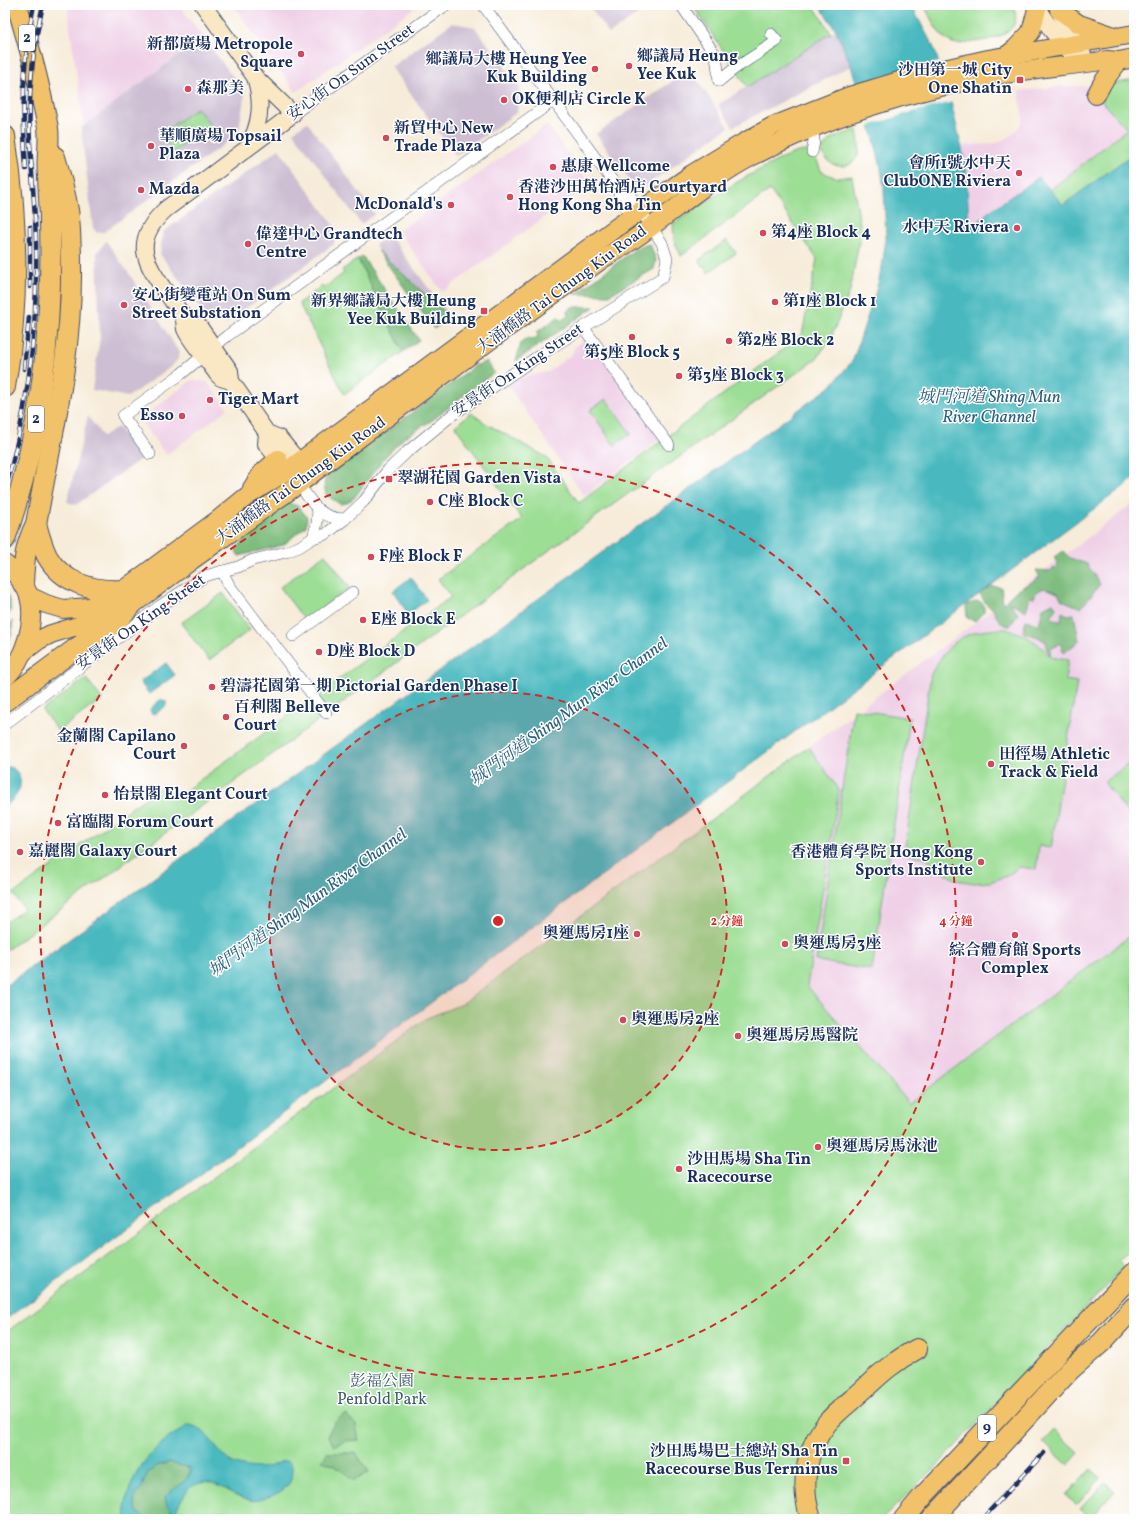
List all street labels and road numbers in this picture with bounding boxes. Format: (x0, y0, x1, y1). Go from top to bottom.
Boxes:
street label: 安心街 On Sum Street (283, 19, 420, 127)
road number: 2 (19, 25, 35, 51)
street label: 大涌橋路 Tai Chung Kiu Road (472, 221, 652, 359)
street label: 安景街 On King Street (448, 319, 588, 423)
road number: 2 (28, 406, 44, 432)
street label: 大涌橋路 Tai Chung Kiu Road (211, 412, 391, 550)
street label: 安景街 On King Street (72, 570, 211, 676)
road number: 9 (978, 1415, 996, 1441)

